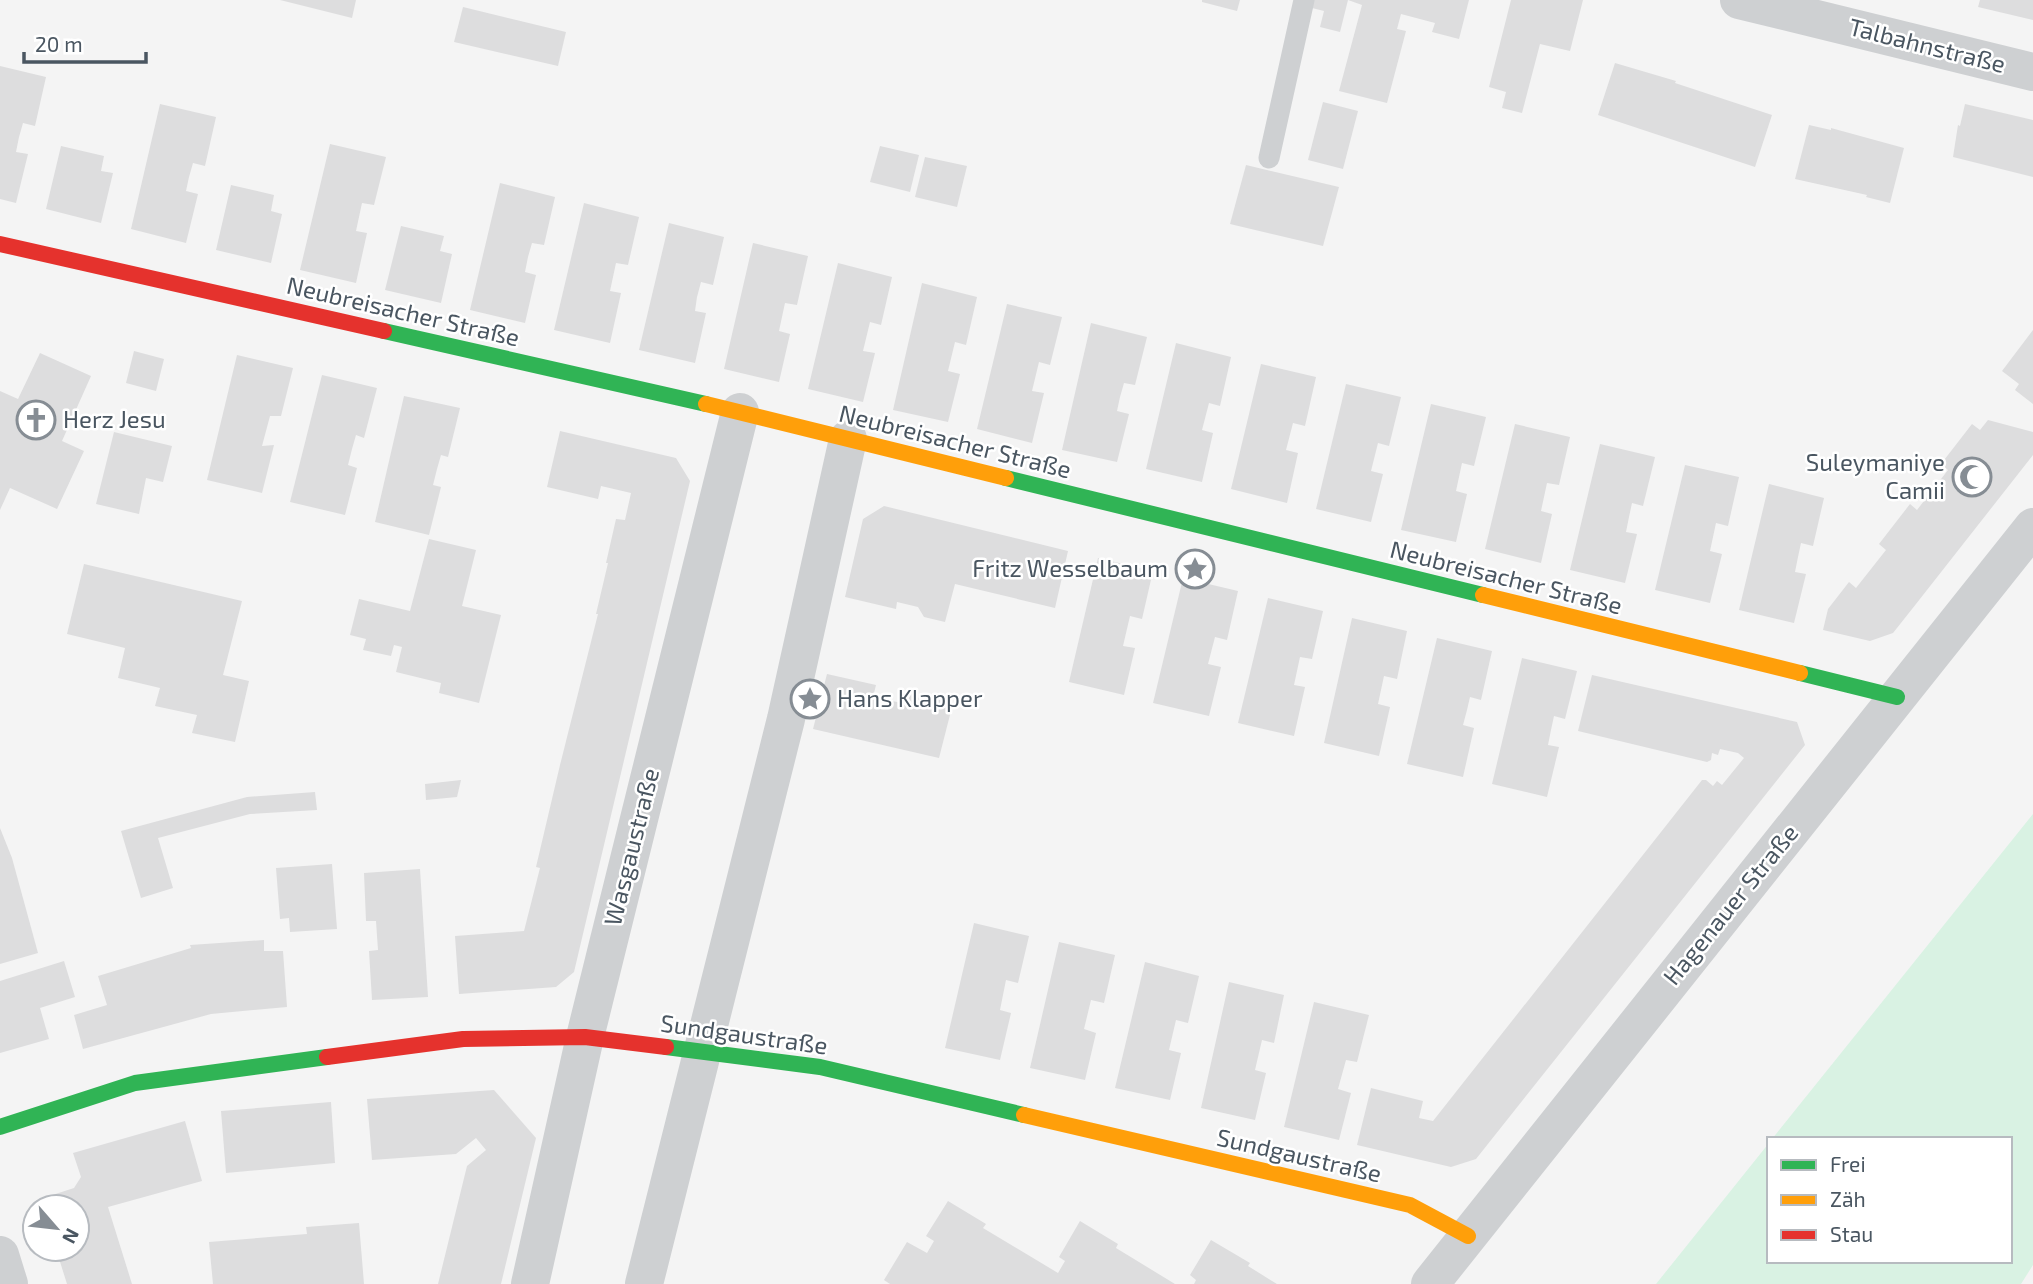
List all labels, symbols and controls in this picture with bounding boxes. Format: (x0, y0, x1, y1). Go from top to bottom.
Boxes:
street label: Talbahnstraße (1846, 11, 2008, 78)
scale bar (24, 21, 147, 65)
text: 20 m (35, 31, 83, 56)
street label: Neubreisacher Straße (284, 270, 523, 351)
street label: Neubreisacher Straße (836, 398, 1074, 483)
church icon: Herz Jesu (15, 399, 57, 441)
place label: Herz Jesu (63, 404, 166, 433)
place label: Suleymaniye Camii (1806, 447, 1945, 504)
mosque icon: Suleymaniye Camii (1951, 456, 1993, 498)
street label: Neubreisacher Straße (1387, 534, 1625, 619)
place icon: Fritz Wesselbaum (1174, 548, 1216, 590)
place label: Fritz Wesselbaum (972, 553, 1168, 582)
place icon: Hans Klapper (789, 678, 831, 720)
place label: Hans Klapper (837, 683, 983, 712)
street label: Wasgaustraße (597, 765, 664, 928)
street label: Hagenauer Straße (1656, 818, 1803, 990)
street label: Sundgaustraße (659, 1007, 830, 1060)
street label: Sundgaustraße (1214, 1121, 1385, 1188)
legend (1767, 1137, 2012, 1263)
text: Frei (1830, 1151, 1866, 1176)
text: Zäh (1830, 1186, 1866, 1211)
north arrow (21, 1193, 91, 1263)
text: Stau (1830, 1221, 1873, 1246)
text: N (58, 1225, 85, 1248)

